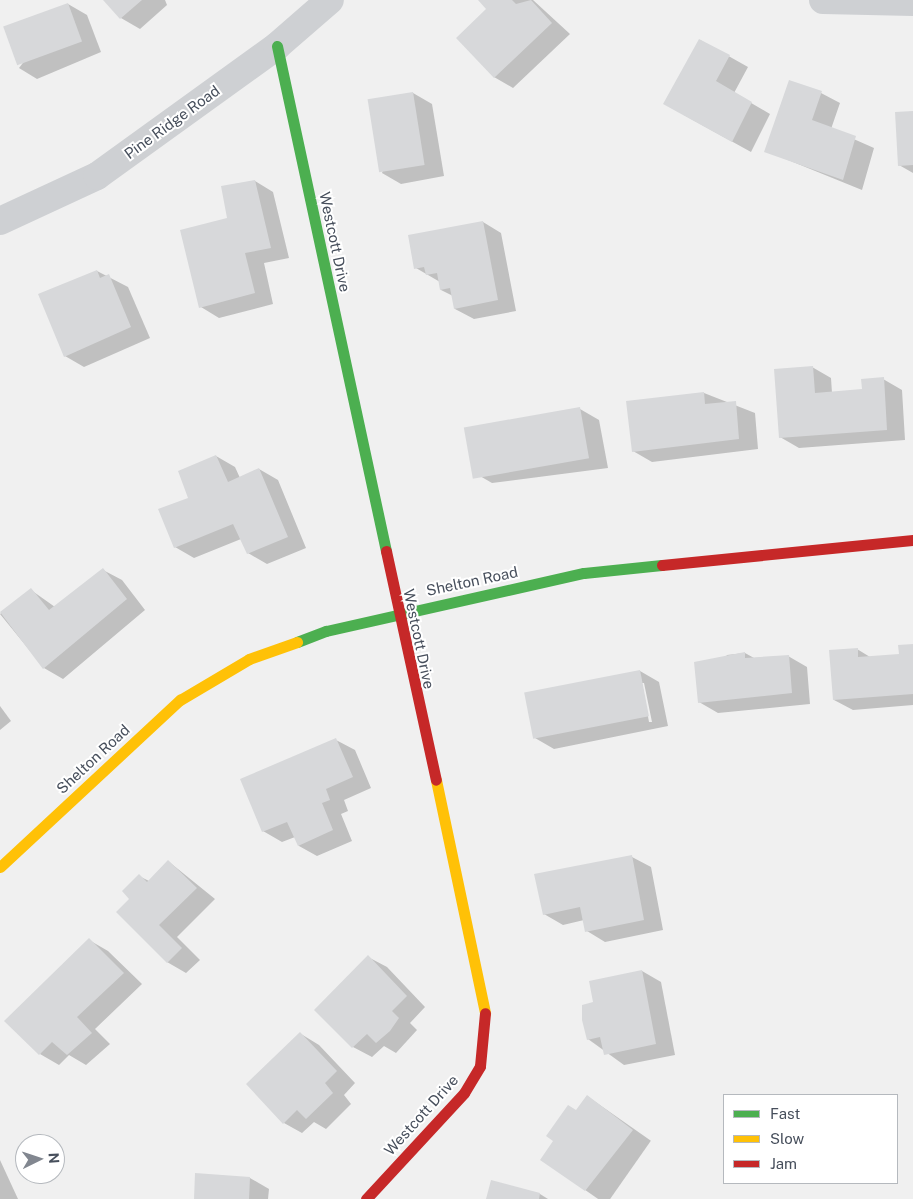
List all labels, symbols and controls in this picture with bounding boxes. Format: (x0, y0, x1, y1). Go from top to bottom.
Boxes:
street label: Pine Ridge Road (121, 81, 223, 163)
street label: Westcott Drive (316, 190, 354, 294)
street label: Shelton Road (425, 563, 519, 599)
street label: Westcott Drive (400, 587, 438, 691)
street label: Shelton Road (53, 721, 133, 797)
street label: Westcott Drive (380, 1071, 462, 1159)
legend (723, 1094, 898, 1184)
text: Fast (770, 1105, 800, 1122)
text: Slow (770, 1130, 804, 1147)
north arrow (15, 1134, 65, 1184)
text: N (46, 1152, 62, 1164)
text: Jam (770, 1155, 797, 1172)

